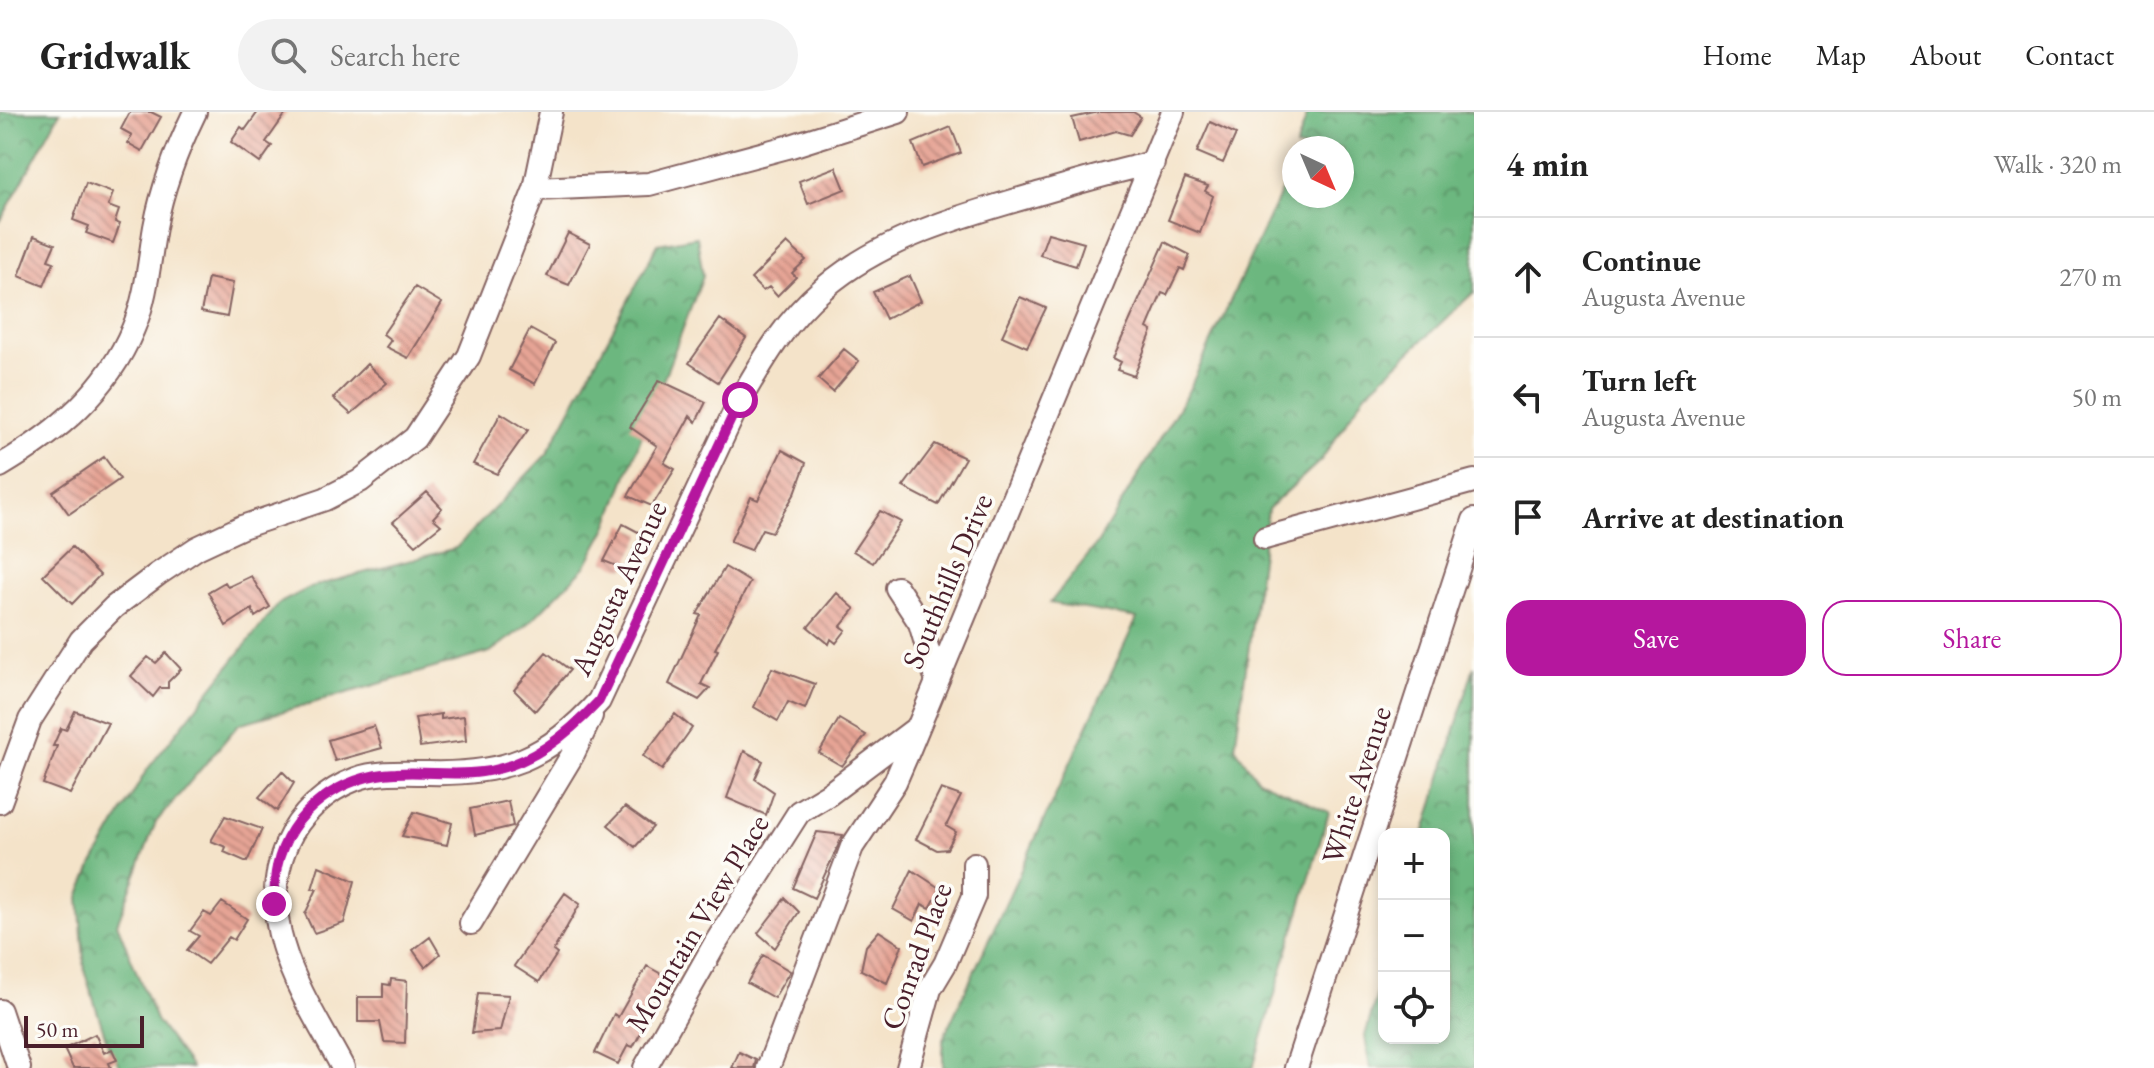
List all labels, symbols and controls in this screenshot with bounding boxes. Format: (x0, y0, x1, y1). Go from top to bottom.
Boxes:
search box (238, 19, 798, 91)
text: Gridwalk (40, 31, 190, 80)
icon: search (266, 33, 310, 77)
text: Search here (330, 36, 460, 75)
text: Home (1702, 37, 1772, 73)
text: Map (1816, 37, 1866, 73)
text: About (1910, 37, 1981, 73)
text: Contact (2025, 37, 2114, 73)
north arrow (1282, 136, 1354, 208)
text: 4 min (1506, 142, 1589, 186)
text: Walk · 320 m (1994, 147, 2122, 181)
text: Continue (1582, 241, 1701, 280)
icon: ahead (1506, 255, 1550, 299)
text: 270 m (2059, 260, 2122, 294)
text: Augusta Avenue (1582, 280, 1745, 314)
text: Turn left (1582, 361, 1696, 400)
icon: left (1506, 375, 1550, 419)
text: 50 m (2072, 380, 2122, 414)
route start (722, 382, 758, 418)
text: Augusta Avenue (1582, 400, 1745, 434)
street label: Southhills Drive (893, 488, 1001, 674)
street label: Augusta Avenue (560, 494, 676, 683)
icon: arrive (1506, 495, 1550, 539)
text: Arrive at destination (1582, 498, 1844, 537)
button: Save (1506, 600, 1806, 676)
button: Share (1822, 600, 2122, 676)
street label: White Avenue (1312, 701, 1400, 869)
street label: Mountain View Place (616, 807, 778, 1039)
map controls (1378, 828, 1450, 1044)
button: + (1378, 828, 1450, 900)
street label: Conrad Place (871, 877, 961, 1035)
route end (256, 886, 292, 922)
button: − (1378, 900, 1450, 972)
button: locate (1378, 972, 1450, 1044)
scale bar (24, 1012, 144, 1048)
text: 50 m (36, 1015, 79, 1044)

